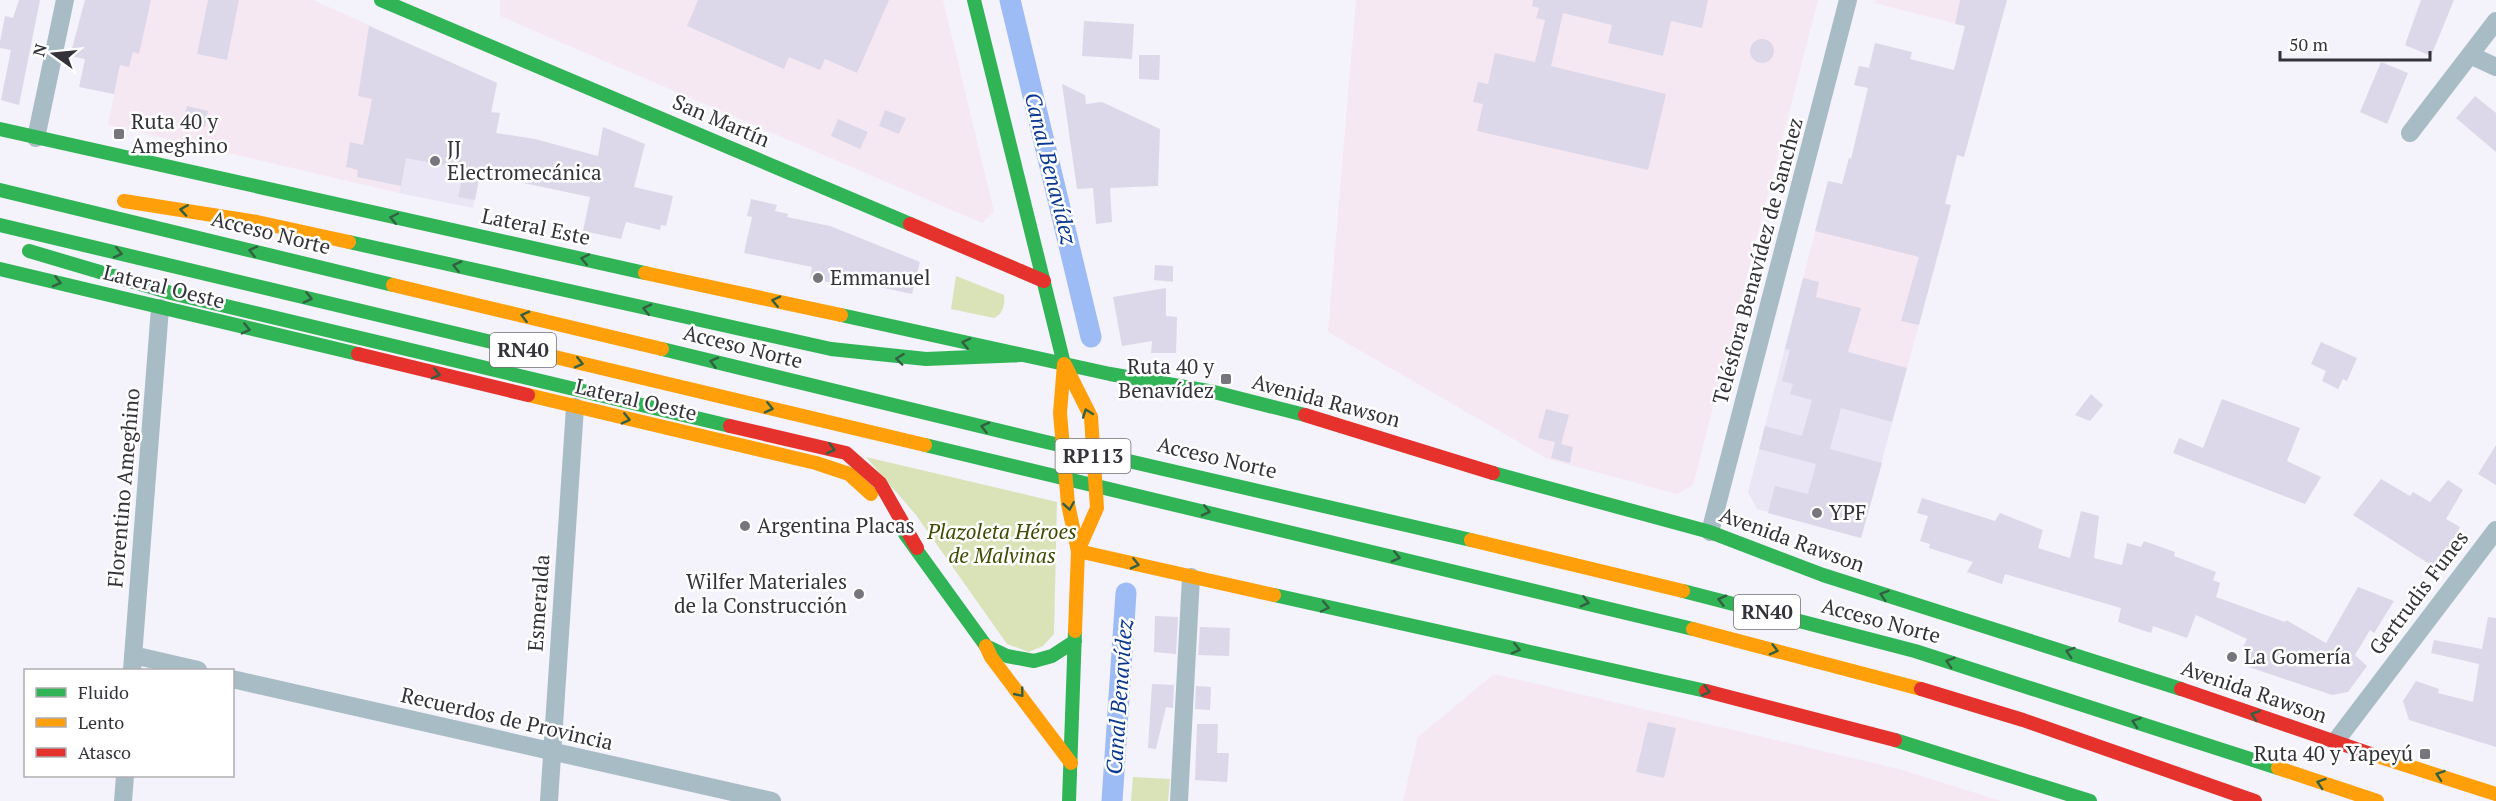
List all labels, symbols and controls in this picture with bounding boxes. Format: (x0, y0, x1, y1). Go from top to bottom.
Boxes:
north arrow (24, 24, 84, 84)
scale bar (2280, 24, 2430, 62)
text: 50 m (2289, 32, 2329, 56)
text: N (27, 41, 52, 59)
street label: San Martín (669, 87, 775, 153)
water label: Canal Benavídez (1019, 89, 1085, 248)
place label: Ruta 40 y Ameghino (131, 107, 228, 159)
street label: Telésfora Benavídez de Sanchez (1705, 114, 1809, 407)
marker: Ruta 40 y Ameghino (112, 127, 126, 141)
place label: JJ Electromecánica (447, 134, 602, 186)
marker: JJ Electromecánica (428, 154, 442, 168)
street label: Lateral Este (479, 201, 593, 251)
one-way arrow (179, 204, 189, 217)
street label: Acceso Norte (209, 204, 334, 260)
one-way arrow (390, 212, 400, 225)
one-way arrow (249, 245, 259, 258)
one-way arrow (113, 246, 123, 259)
one-way arrow (580, 253, 590, 266)
street label: Lateral Oeste (101, 257, 228, 315)
one-way arrow (452, 260, 462, 273)
place label: Emmanuel (830, 263, 931, 291)
marker: Emmanuel (811, 271, 825, 285)
one-way arrow (52, 275, 62, 288)
one-way arrow (303, 291, 313, 304)
one-way arrow (771, 295, 781, 308)
one-way arrow (642, 303, 652, 316)
one-way arrow (520, 311, 530, 324)
street label: Acceso Norte (681, 318, 806, 374)
one-way arrow (241, 321, 251, 334)
road number: RN40 (490, 333, 556, 367)
one-way arrow (961, 337, 971, 350)
place label: Ruta 40 y Benavídez (1118, 352, 1214, 404)
one-way arrow (895, 353, 905, 366)
one-way arrow (574, 356, 584, 369)
one-way arrow (709, 356, 719, 369)
one-way arrow (431, 367, 441, 380)
street label: Avenida Rawson (1249, 367, 1404, 433)
street label: Lateral Oeste (573, 371, 700, 427)
marker: Ruta 40 y Benavídez (1219, 372, 1233, 386)
street label: Florentino Ameghino (100, 387, 146, 589)
one-way arrow (764, 401, 774, 414)
one-way arrow (1082, 408, 1095, 419)
one-way arrow (620, 412, 630, 425)
one-way arrow (981, 422, 991, 435)
street label: Acceso Norte (1155, 430, 1280, 484)
road number: RP113 (1056, 439, 1130, 473)
one-way arrow (825, 441, 835, 454)
place label: YPF (1829, 498, 1866, 526)
street label: Avenida Rawson (1716, 500, 1869, 578)
one-way arrow (1062, 501, 1074, 511)
one-way arrow (1201, 504, 1211, 517)
marker: YPF (1810, 506, 1824, 520)
place label: Argentina Placas (757, 511, 915, 539)
park label: Plazoleta Héroes de Malvinas (926, 517, 1077, 569)
marker: Argentina Placas (738, 519, 752, 533)
street label: Gertrudis Funes (2362, 525, 2474, 660)
one-way arrow (1391, 549, 1401, 562)
street label: Esmeralda (521, 553, 555, 652)
one-way arrow (1130, 557, 1140, 570)
place label: Wilfer Materiales de la Construcción (674, 567, 848, 619)
marker: Wilfer Materiales de la Construcción (852, 587, 866, 601)
one-way arrow (1879, 589, 1890, 602)
street label: Acceso Norte (1819, 591, 1944, 649)
one-way arrow (1580, 595, 1590, 608)
one-way arrow (1717, 595, 1727, 608)
road number: RN40 (1734, 595, 1800, 629)
one-way arrow (1320, 600, 1330, 613)
water label: Canal Benavídez (1099, 617, 1138, 775)
one-way arrow (1511, 641, 1521, 654)
place label: La Gomería (2244, 642, 2351, 670)
one-way arrow (1769, 643, 1779, 656)
one-way arrow (2065, 647, 2076, 660)
marker: La Gomería (2225, 650, 2239, 664)
street label: Avenida Rawson (2178, 653, 2331, 729)
one-way arrow (1945, 657, 1956, 669)
legend (24, 669, 234, 777)
text: Fluido (78, 680, 129, 704)
street label: Recuerdos de Provincia (398, 680, 616, 756)
one-way arrow (1701, 683, 1711, 696)
one-way arrow (1013, 686, 1024, 697)
text: Lento (78, 710, 124, 734)
one-way arrow (2250, 710, 2261, 723)
one-way arrow (2131, 717, 2142, 730)
place label: Ruta 40 y Yapeyú (2254, 739, 2413, 767)
text: Atasco (78, 740, 131, 764)
marker: Ruta 40 y Yapeyú (2418, 747, 2432, 761)
one-way arrow (2435, 770, 2446, 783)
one-way arrow (2316, 778, 2327, 790)

